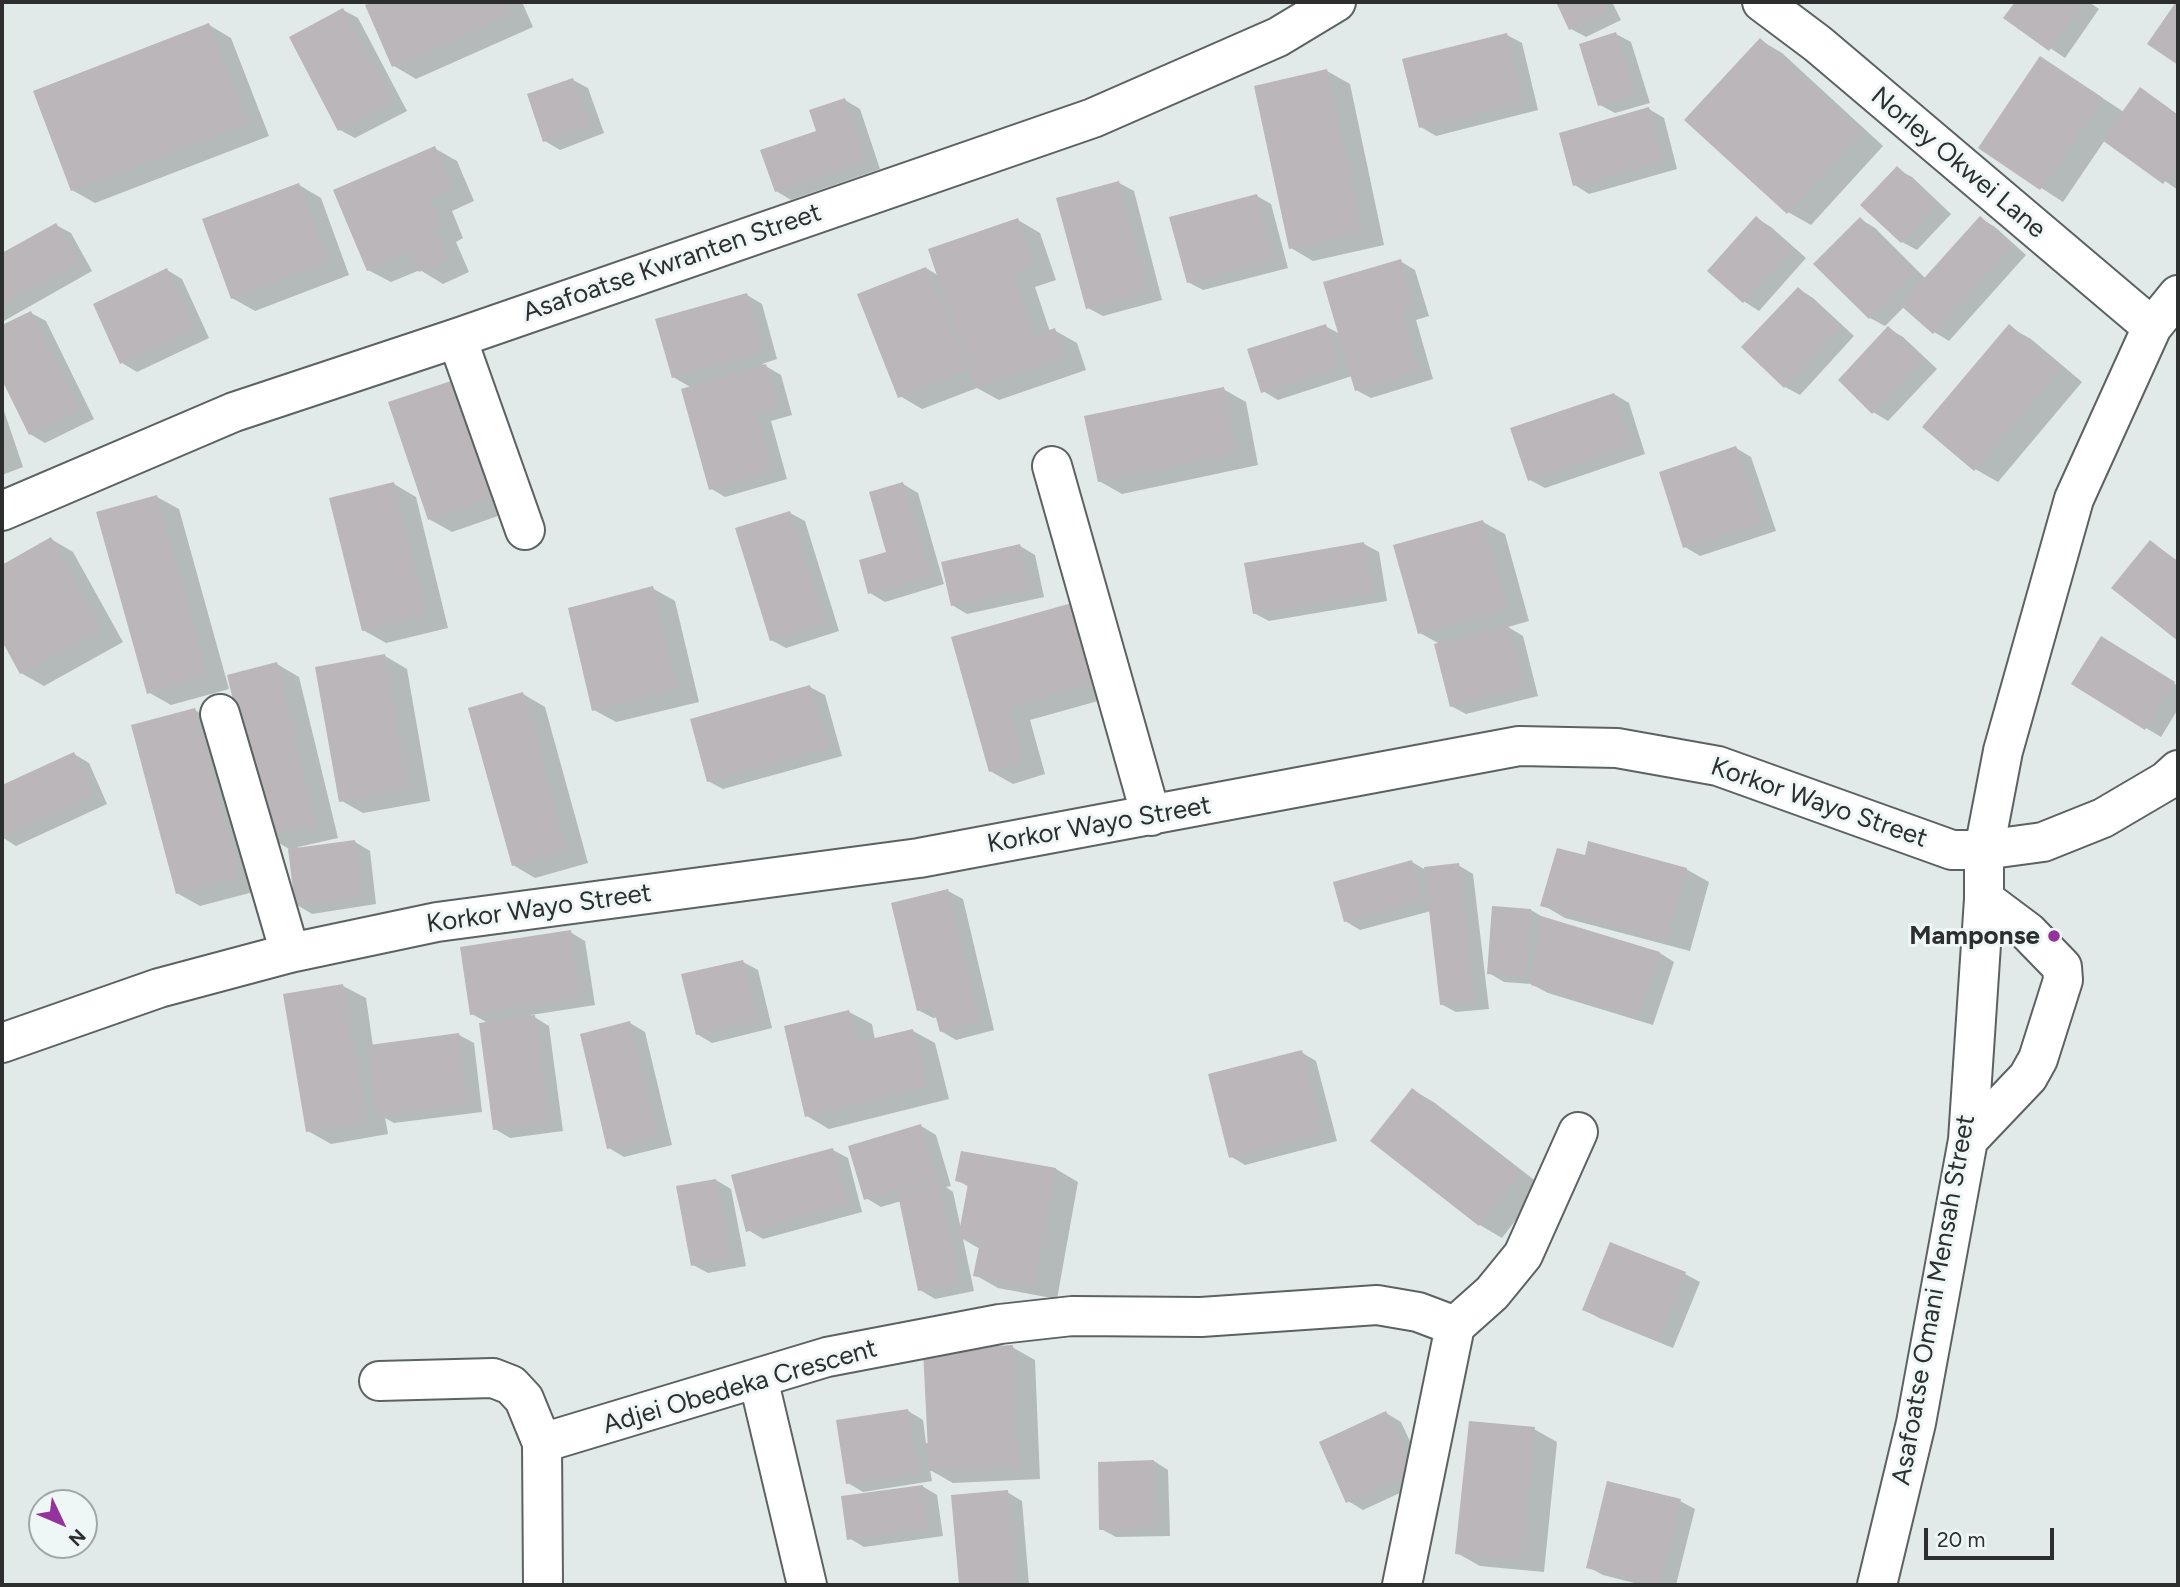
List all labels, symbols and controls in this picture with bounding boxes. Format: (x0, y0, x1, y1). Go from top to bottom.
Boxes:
street label: Norley Okwei Lane (1864, 81, 2052, 245)
street label: Asafoatse Kwranten Street (519, 197, 825, 329)
street label: Korkor Wayo Street (1707, 751, 1931, 855)
street label: Korkor Wayo Street (985, 790, 1213, 860)
street label: Korkor Wayo Street (425, 878, 653, 940)
place label: Mamponse (1909, 920, 2040, 952)
marker: Mamponse (2046, 928, 2062, 944)
street label: Asafoatse Omani Mensah Street (1886, 1112, 1982, 1488)
street label: Adjei Obedeka Crescent (599, 1333, 881, 1441)
north arrow (28, 1489, 98, 1559)
scale bar (1928, 1514, 2058, 1558)
text: N (64, 1524, 90, 1551)
text: 20 m (1937, 1527, 1985, 1552)

